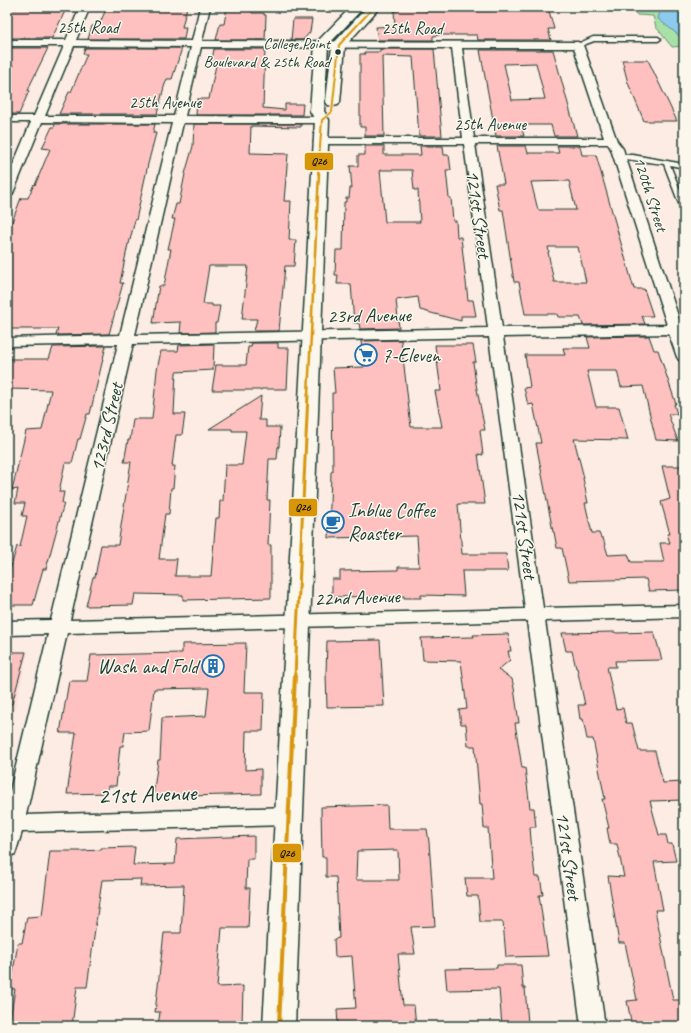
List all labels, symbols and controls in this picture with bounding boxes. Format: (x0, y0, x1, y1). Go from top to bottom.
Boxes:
street label: 25th Road (57, 17, 121, 38)
street label: 25th Road (381, 18, 445, 39)
place label: College Point Boulevard & 25th Road (203, 34, 333, 72)
marker: College Point Boulevard & 25th Road (333, 47, 343, 57)
street label: 25th Avenue (129, 92, 202, 113)
street label: 25th Avenue (454, 114, 527, 135)
line badge: Q26 (304, 152, 334, 171)
text: Q26 (311, 154, 328, 168)
street label: 120th Street (629, 154, 673, 236)
street label: 121st Street (460, 169, 497, 262)
street label: 23rd Avenue (327, 302, 413, 329)
supermarket icon: 7-Eleven (353, 342, 379, 368)
place label: 7-Eleven (382, 343, 441, 368)
street label: 123rd Street (84, 378, 129, 474)
street label: 121st Street (506, 490, 543, 583)
line badge: Q26 (288, 498, 318, 517)
place label: Inblue Coffee Roaster (348, 498, 437, 546)
text: Q26 (295, 500, 312, 514)
cafe icon: Inblue Coffee Roaster (320, 509, 346, 535)
street label: 22nd Avenue (314, 583, 402, 611)
building icon: Wash and Fold (200, 653, 226, 679)
place label: Wash and Fold (98, 654, 201, 679)
street label: 21st Avenue (97, 777, 199, 811)
street label: 121st Street (550, 811, 587, 904)
line badge: Q26 (272, 843, 302, 863)
text: Q26 (279, 846, 296, 860)

